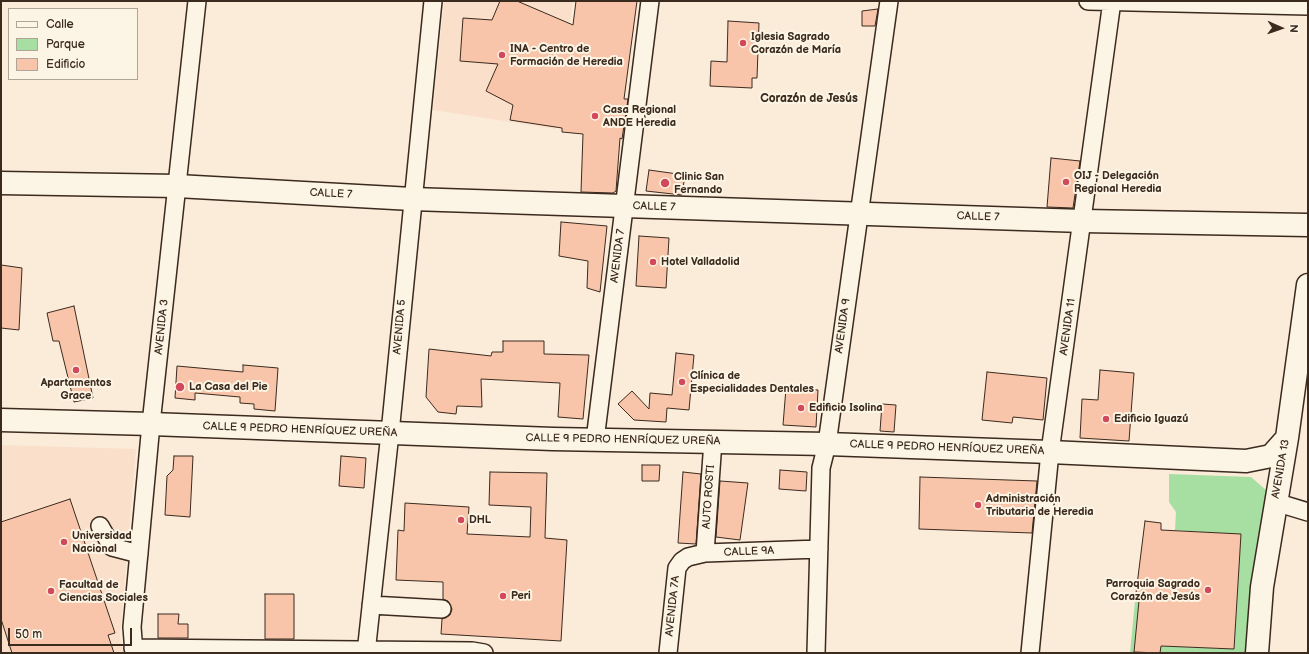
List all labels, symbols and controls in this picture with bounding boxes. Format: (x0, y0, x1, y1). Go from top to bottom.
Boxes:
legend (8, 8, 138, 80)
north arrow (1261, 8, 1301, 48)
text: Calle (46, 17, 74, 32)
text: N (1287, 24, 1300, 33)
place label: Iglesia Sagrado Corazón de María (751, 30, 841, 56)
text: Parque (46, 37, 85, 52)
marker: Iglesia Sagrado Corazón de María (738, 38, 748, 48)
place label: INA - Centro de Formación de Heredia (510, 42, 623, 68)
marker: INA - Centro de Formación de Heredia (497, 50, 507, 60)
text: Edificio (46, 57, 85, 72)
district label: Corazón de Jesús (760, 92, 858, 106)
place label: Casa Regional ANDE Heredia (603, 103, 676, 129)
marker: Casa Regional ANDE Heredia (590, 111, 600, 121)
place label: OIJ - Delegación Regional Heredia (1074, 169, 1162, 195)
place label: Clinic San Fernando (674, 170, 724, 196)
marker: Clinic San Fernando (659, 177, 671, 189)
marker: OIJ - Delegación Regional Heredia (1061, 177, 1071, 187)
street label: CALLE 7 (309, 186, 353, 202)
street label: CALLE 7 (632, 200, 676, 214)
street label: CALLE 7 (956, 210, 1000, 224)
street label: AVENIDA 7 (608, 228, 628, 284)
place label: Hotel Valladolid (661, 255, 740, 269)
marker: Hotel Valladolid (648, 257, 658, 267)
street label: AVENIDA 9 (833, 298, 853, 354)
street label: AVENIDA 11 (1057, 298, 1079, 356)
street label: AVENIDA 3 (153, 299, 171, 355)
street label: AVENIDA 5 (391, 299, 409, 355)
marker: Apartamentos Grace (71, 365, 81, 375)
place label: Clínica de Especialidades Dentales (690, 369, 814, 395)
place label: Apartamentos Grace (41, 376, 111, 402)
marker: Clínica de Especialidades Dentales (677, 377, 687, 387)
place label: La Casa del Pie (189, 380, 268, 394)
marker: La Casa del Pie (174, 381, 186, 393)
place label: Edificio Isolina (809, 401, 883, 415)
marker: Edificio Isolina (796, 403, 806, 413)
place label: Edificio Iguazú (1114, 412, 1188, 426)
marker: Edificio Iguazú (1101, 414, 1111, 424)
street label: CALLE 9 PEDRO HENRÍQUEZ UREÑA (202, 420, 398, 440)
street label: CALLE 9 PEDRO HENRÍQUEZ UREÑA (526, 432, 720, 448)
street label: CALLE 9 PEDRO HENRÍQUEZ UREÑA (849, 438, 1045, 458)
street label: AVENIDA 13 (1269, 438, 1293, 500)
street label: AUTO ROSTI (700, 464, 718, 530)
place label: Administración Tributaria de Heredia (986, 492, 1094, 518)
marker: Administración Tributaria de Heredia (973, 500, 983, 510)
place label: DHL (469, 513, 491, 527)
marker: DHL (456, 515, 466, 525)
place label: Universidad Nacional (72, 529, 132, 555)
marker: Universidad Nacional (59, 537, 69, 547)
street label: CALLE 9A (724, 545, 774, 559)
street label: AVENIDA 7A (663, 575, 683, 637)
place label: Parroquia Sagrado Corazón de Jesús (1106, 577, 1200, 603)
place label: Facultad de Ciencias Sociales (59, 578, 148, 604)
marker: Parroquia Sagrado Corazón de Jesús (1203, 585, 1213, 595)
marker: Facultad de Ciencias Sociales (46, 586, 56, 596)
place label: Peri (511, 589, 531, 603)
marker: Peri (498, 591, 508, 601)
scale bar (10, 620, 134, 646)
text: 50 m (15, 627, 42, 642)

